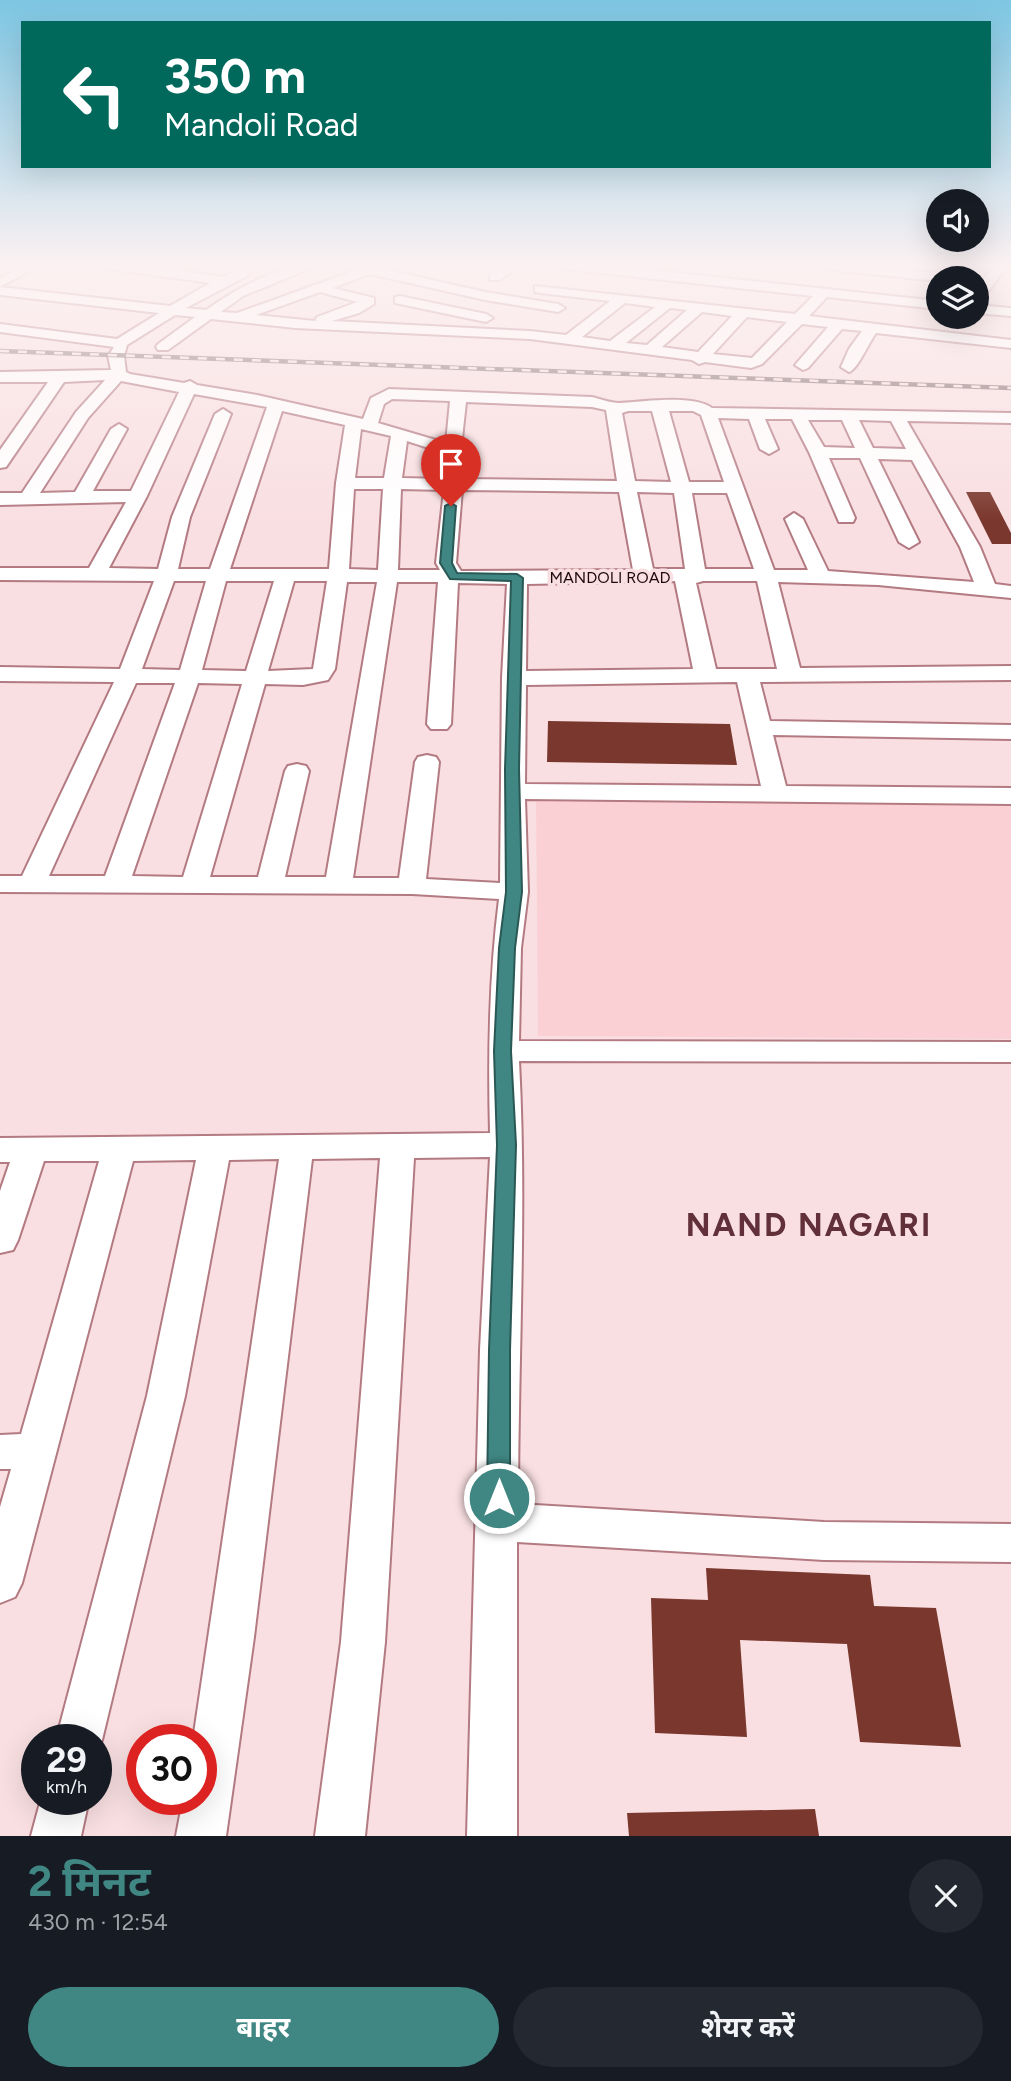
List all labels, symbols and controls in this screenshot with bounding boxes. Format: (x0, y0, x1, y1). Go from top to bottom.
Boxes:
text: 350 m (164, 46, 306, 105)
icon: left (49, 49, 140, 140)
text: Mandoli Road (164, 106, 359, 144)
map controls (926, 189, 989, 329)
button: sound (926, 189, 989, 252)
button: layers (926, 266, 989, 329)
pin (421, 434, 481, 506)
icon: arrive (432, 445, 470, 483)
street label: MANDOLI ROAD (549, 568, 671, 587)
district label: NAND NAGARI (686, 1206, 932, 1244)
position arrow (462, 1461, 536, 1535)
speed limit sign: 30 (126, 1724, 217, 1815)
text: 29 (46, 1739, 87, 1781)
text: km/h (46, 1776, 87, 1798)
text: 2 मिनट (28, 1856, 150, 1907)
button: close (909, 1859, 983, 1933)
text: 430 m · 12:54 (28, 1908, 168, 1936)
button: बाहर (28, 1987, 499, 2067)
button: शेयर करें (513, 1987, 983, 2067)

